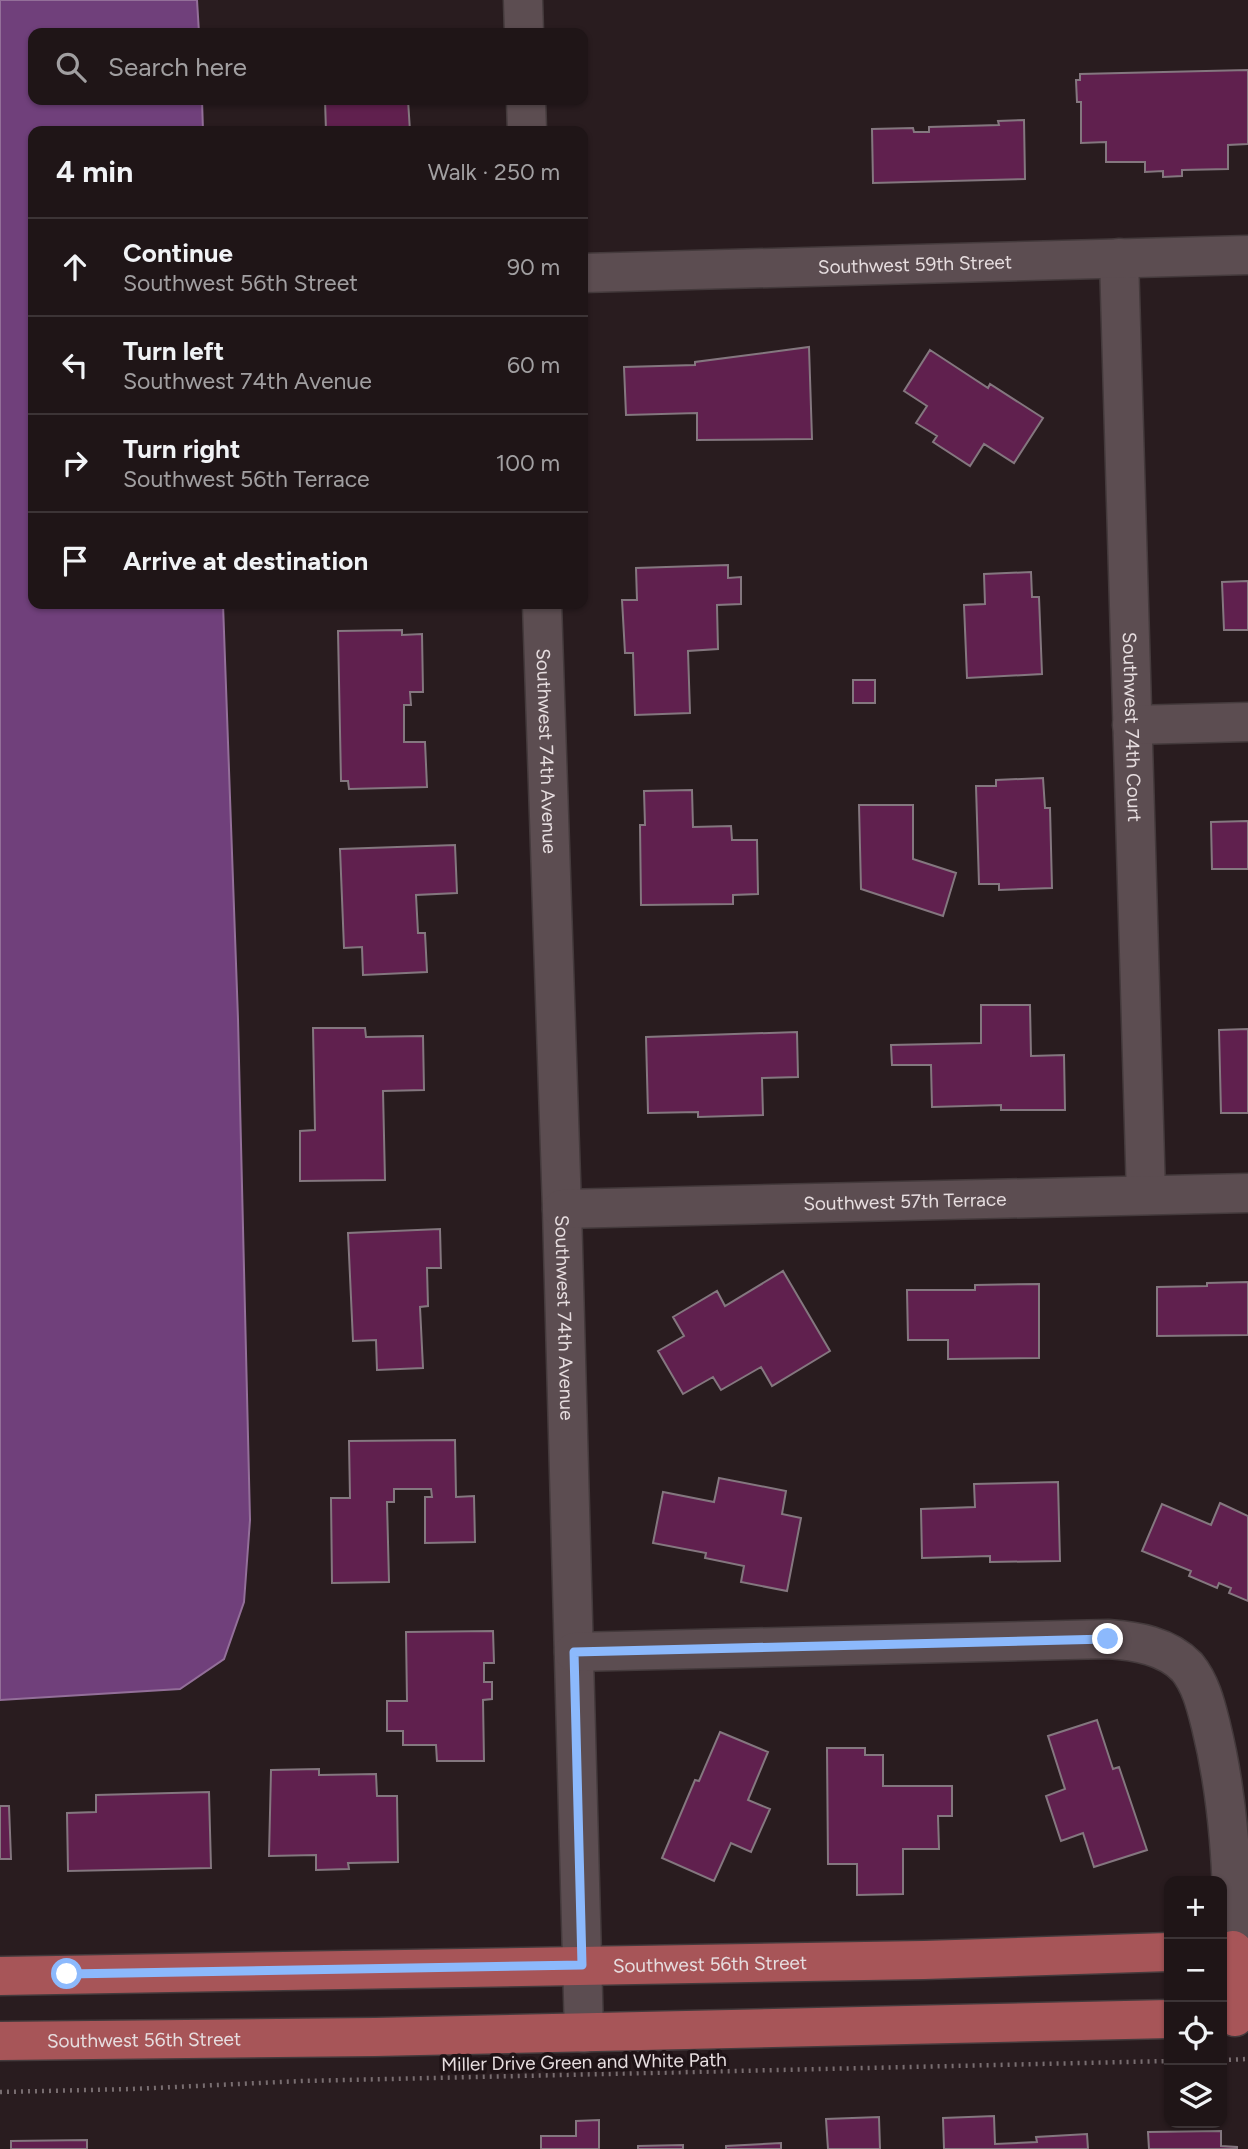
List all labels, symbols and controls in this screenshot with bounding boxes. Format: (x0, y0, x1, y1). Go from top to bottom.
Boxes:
search box (28, 28, 588, 105)
icon: search (52, 48, 90, 86)
text: Search here (108, 51, 247, 83)
text: 4 min (56, 153, 133, 190)
text: Walk · 250 m (428, 158, 560, 186)
text: Continue (123, 237, 233, 269)
icon: ahead (56, 248, 94, 286)
street label: Southwest 59th Street (817, 250, 1012, 278)
text: 90 m (507, 253, 560, 281)
text: Southwest 56th Street (123, 269, 358, 297)
text: Turn left (123, 335, 224, 367)
icon: left (56, 346, 94, 384)
text: 60 m (507, 351, 560, 379)
text: Southwest 74th Avenue (123, 367, 372, 395)
text: Turn right (123, 433, 240, 465)
icon: right (56, 444, 94, 482)
text: 100 m (496, 449, 560, 477)
text: Southwest 56th Terrace (123, 465, 370, 493)
icon: arrive (56, 542, 94, 580)
text: Arrive at destination (123, 545, 368, 577)
street label: Southwest 74th Court (1118, 631, 1147, 822)
street label: Southwest 74th Avenue (532, 648, 562, 854)
street label: Southwest 57th Terrace (803, 1187, 1007, 1215)
street label: Southwest 74th Avenue (551, 1215, 579, 1421)
route end (1092, 1623, 1123, 1654)
map controls (1164, 1876, 1227, 2128)
button: + (1164, 1876, 1227, 1939)
button: − (1164, 1939, 1227, 2002)
street label: Southwest 56th Street (613, 1951, 807, 1977)
route start (51, 1958, 82, 1989)
button: locate (1164, 2002, 1227, 2065)
street label: Southwest 56th Street (47, 2027, 241, 2052)
street label: Miller Drive Green and White Path (441, 2048, 727, 2076)
button: layers (1164, 2065, 1227, 2128)

